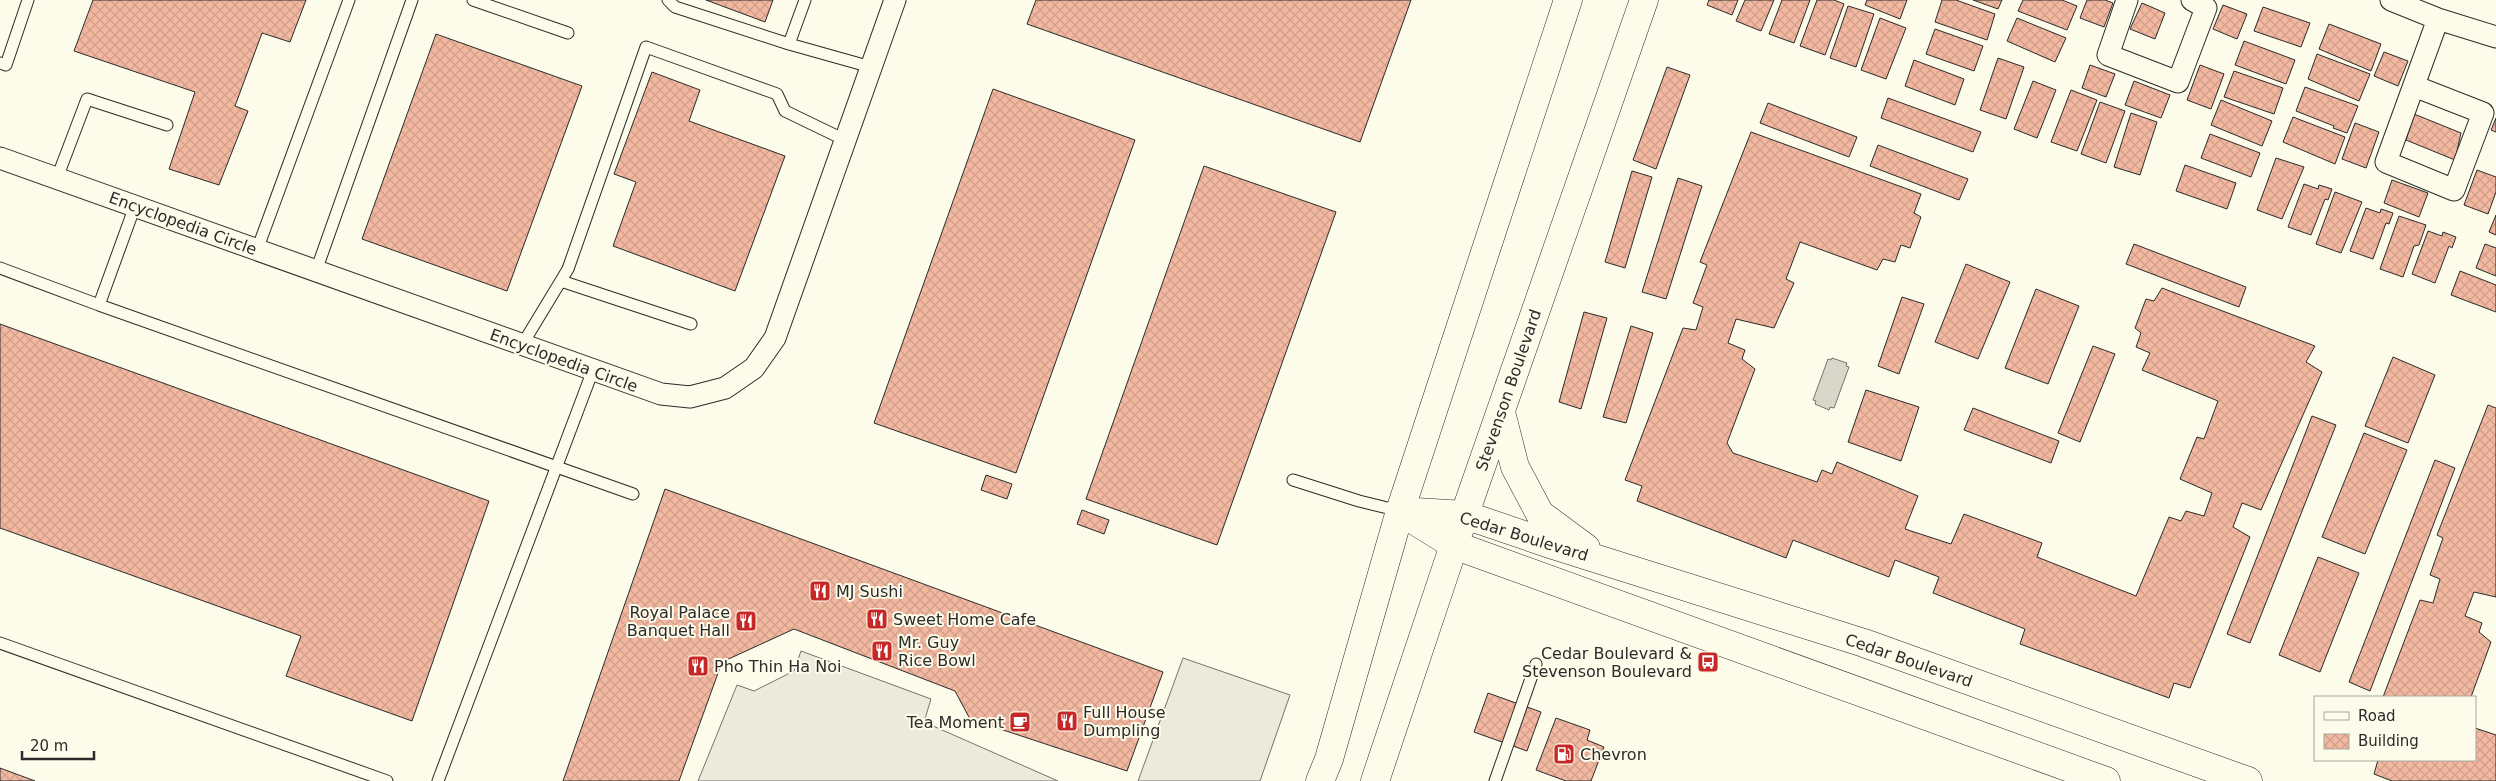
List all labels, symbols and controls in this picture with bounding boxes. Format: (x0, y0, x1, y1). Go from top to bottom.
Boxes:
street label: Encyclopedia Circle (106, 188, 259, 259)
street label: Stevenson Boulevard (1472, 307, 1545, 474)
street label: Encyclopedia Circle (487, 325, 640, 396)
street label: Cedar Boulevard (1457, 508, 1590, 565)
restaurant icon: MJ Sushi (808, 579, 832, 603)
place label: MJ Sushi (836, 582, 903, 601)
place label: Royal Palace Banquet Hall (627, 603, 730, 640)
restaurant icon: Sweet Home Cafe (865, 607, 889, 631)
restaurant icon: Royal Palace Banquet Hall (734, 609, 758, 633)
place label: Sweet Home Cafe (893, 610, 1036, 629)
street label: Cedar Boulevard (1843, 630, 1975, 691)
place label: Mr. Guy Rice Bowl (898, 633, 976, 670)
restaurant icon: Mr. Guy Rice Bowl (870, 639, 894, 663)
place label: Cedar Boulevard & Stevenson Boulevard (1522, 644, 1692, 681)
bus stop icon: Cedar Boulevard & Stevenson Boulevard (1696, 650, 1720, 674)
restaurant icon: Pho Thin Ha Noi (686, 654, 710, 678)
place label: Pho Thin Ha Noi (714, 657, 841, 676)
legend (2314, 696, 2476, 761)
place label: Full House Dumpling (1083, 703, 1166, 740)
text: Road (2358, 707, 2396, 725)
restaurant icon: Full House Dumpling (1055, 709, 1079, 733)
cafe icon: Tea Moment (1008, 710, 1032, 734)
place label: Tea Moment (906, 713, 1004, 732)
scale bar (22, 728, 95, 760)
text: Building (2358, 732, 2419, 750)
text: 20 m (30, 737, 68, 755)
fuel station icon: Chevron (1552, 742, 1576, 766)
place label: Chevron (1580, 745, 1647, 764)

